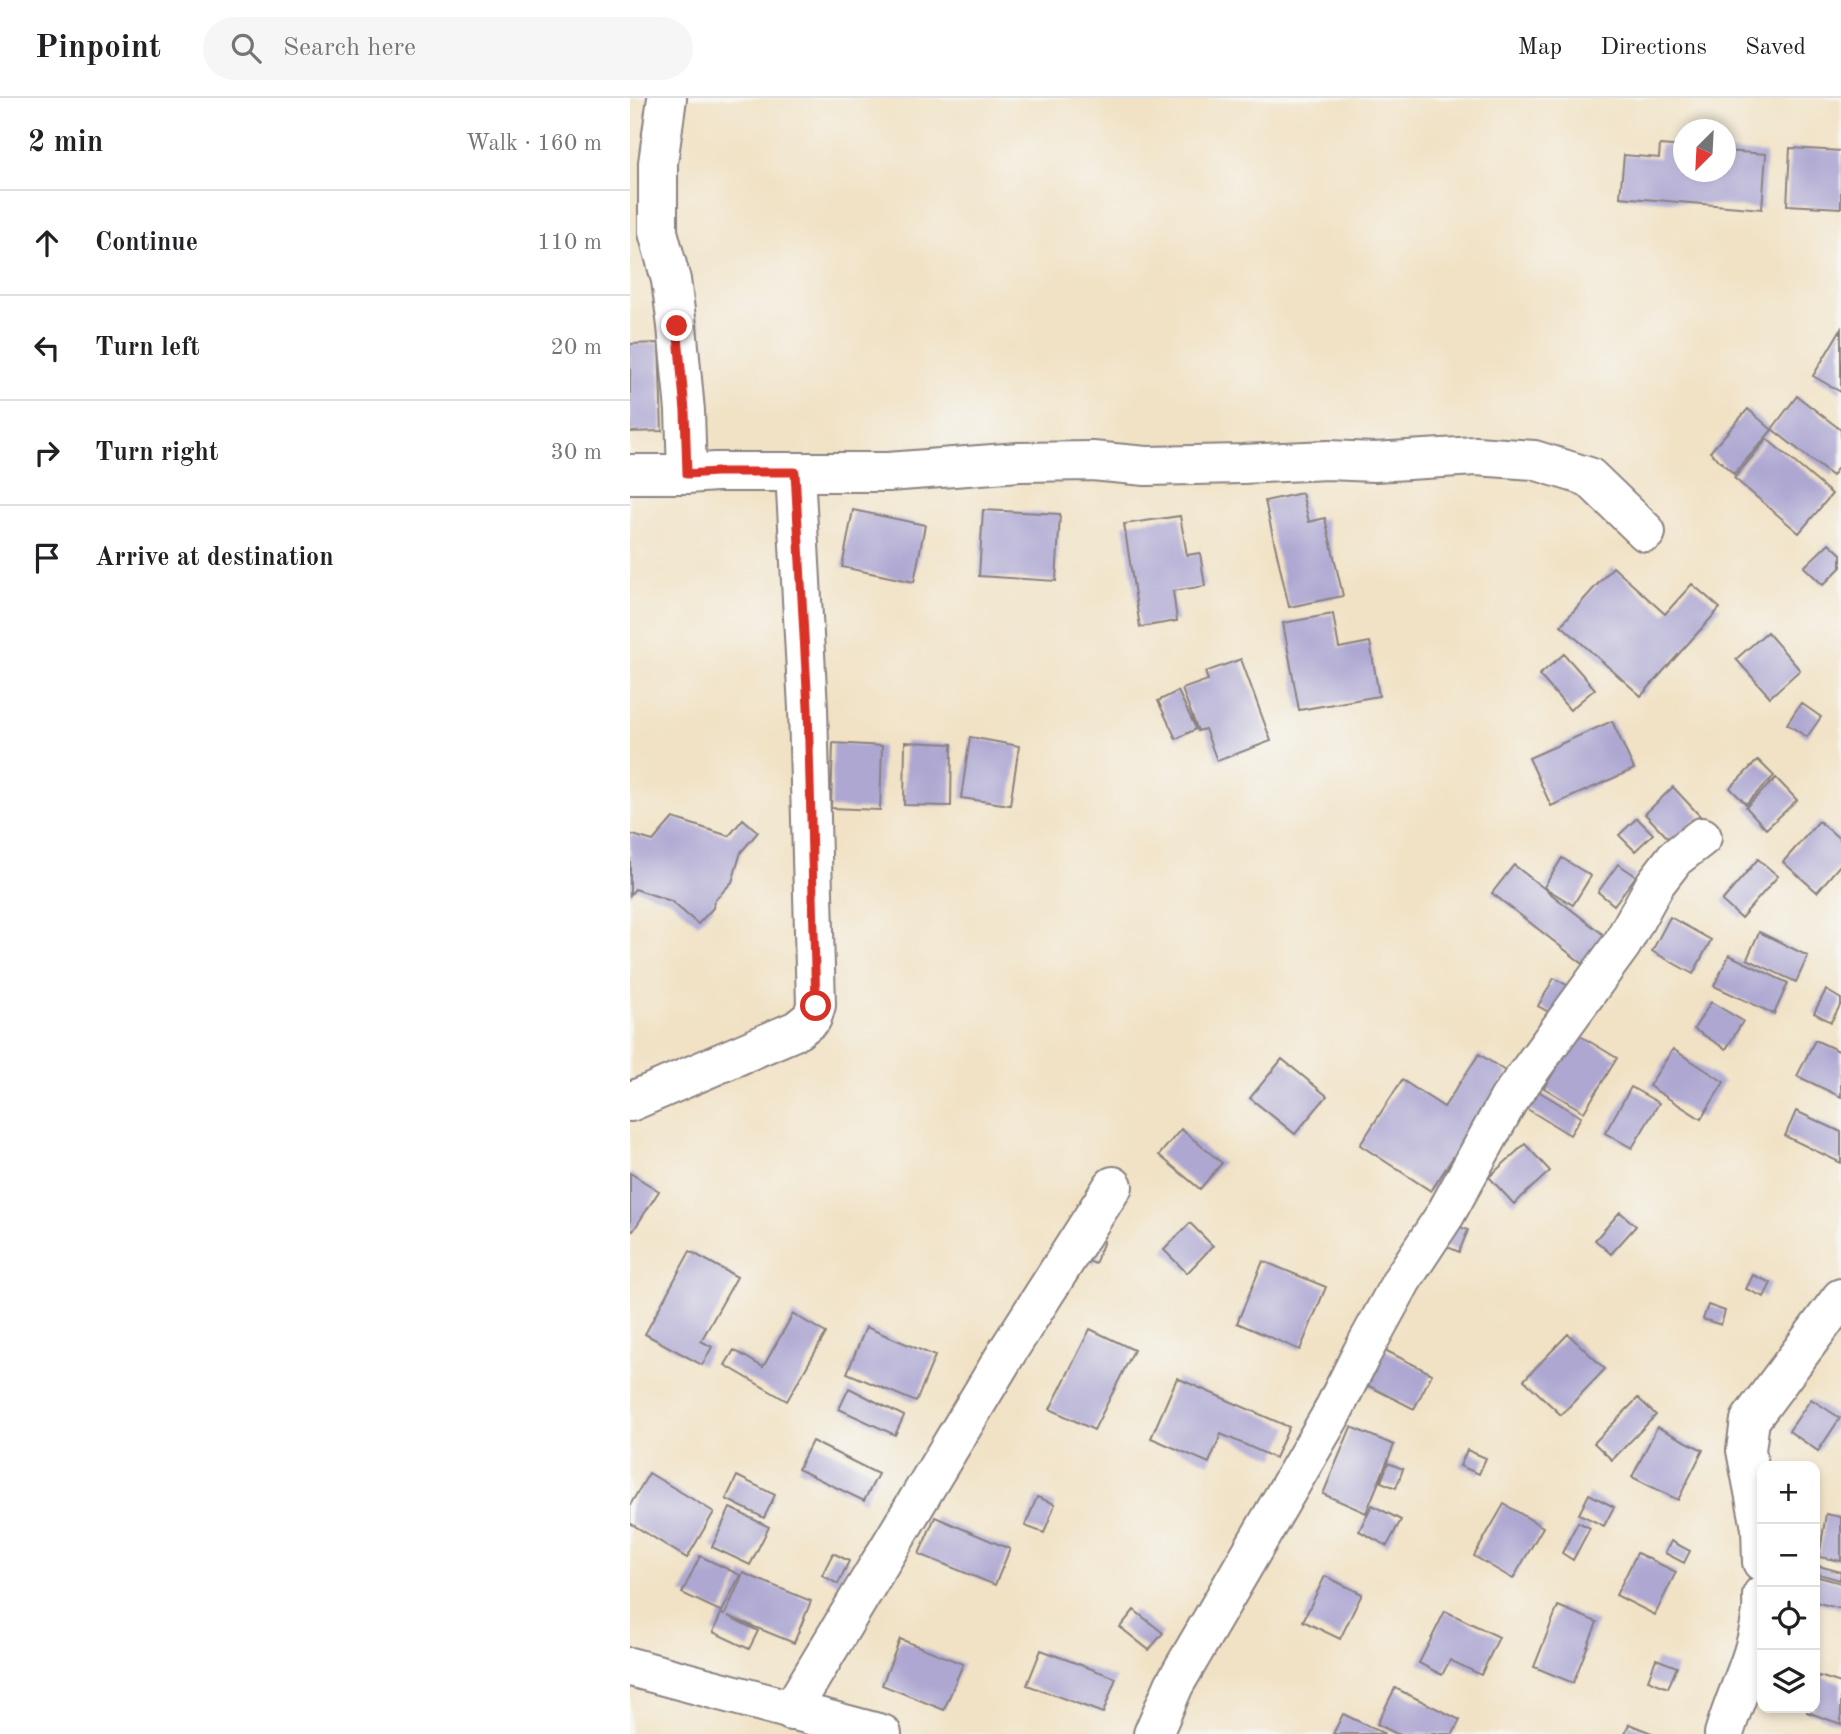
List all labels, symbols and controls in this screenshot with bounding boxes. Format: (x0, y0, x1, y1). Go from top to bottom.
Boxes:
search box (203, 17, 693, 80)
icon: search (227, 29, 265, 67)
text: Pinpoint (35, 32, 161, 65)
text: Search here (283, 35, 416, 61)
text: Map (1518, 36, 1562, 60)
text: Directions (1600, 36, 1707, 60)
text: Saved (1745, 36, 1806, 60)
north arrow (1673, 119, 1736, 182)
text: 2 min (28, 128, 103, 158)
text: Walk · 160 m (466, 132, 602, 155)
icon: ahead (28, 224, 66, 262)
text: Continue (95, 230, 198, 256)
text: 110 m (537, 231, 602, 254)
route end (661, 310, 692, 341)
icon: left (28, 329, 66, 367)
text: Turn left (95, 335, 200, 361)
text: 20 m (551, 336, 602, 359)
icon: right (28, 434, 66, 472)
text: Turn right (95, 440, 218, 466)
text: 30 m (551, 441, 602, 464)
icon: arrive (28, 539, 66, 577)
text: Arrive at destination (95, 545, 334, 571)
route start (800, 990, 831, 1021)
map controls (1757, 1461, 1820, 1713)
button: + (1757, 1461, 1820, 1524)
button: − (1757, 1524, 1820, 1587)
button: locate (1757, 1587, 1820, 1650)
button: layers (1757, 1650, 1820, 1713)

